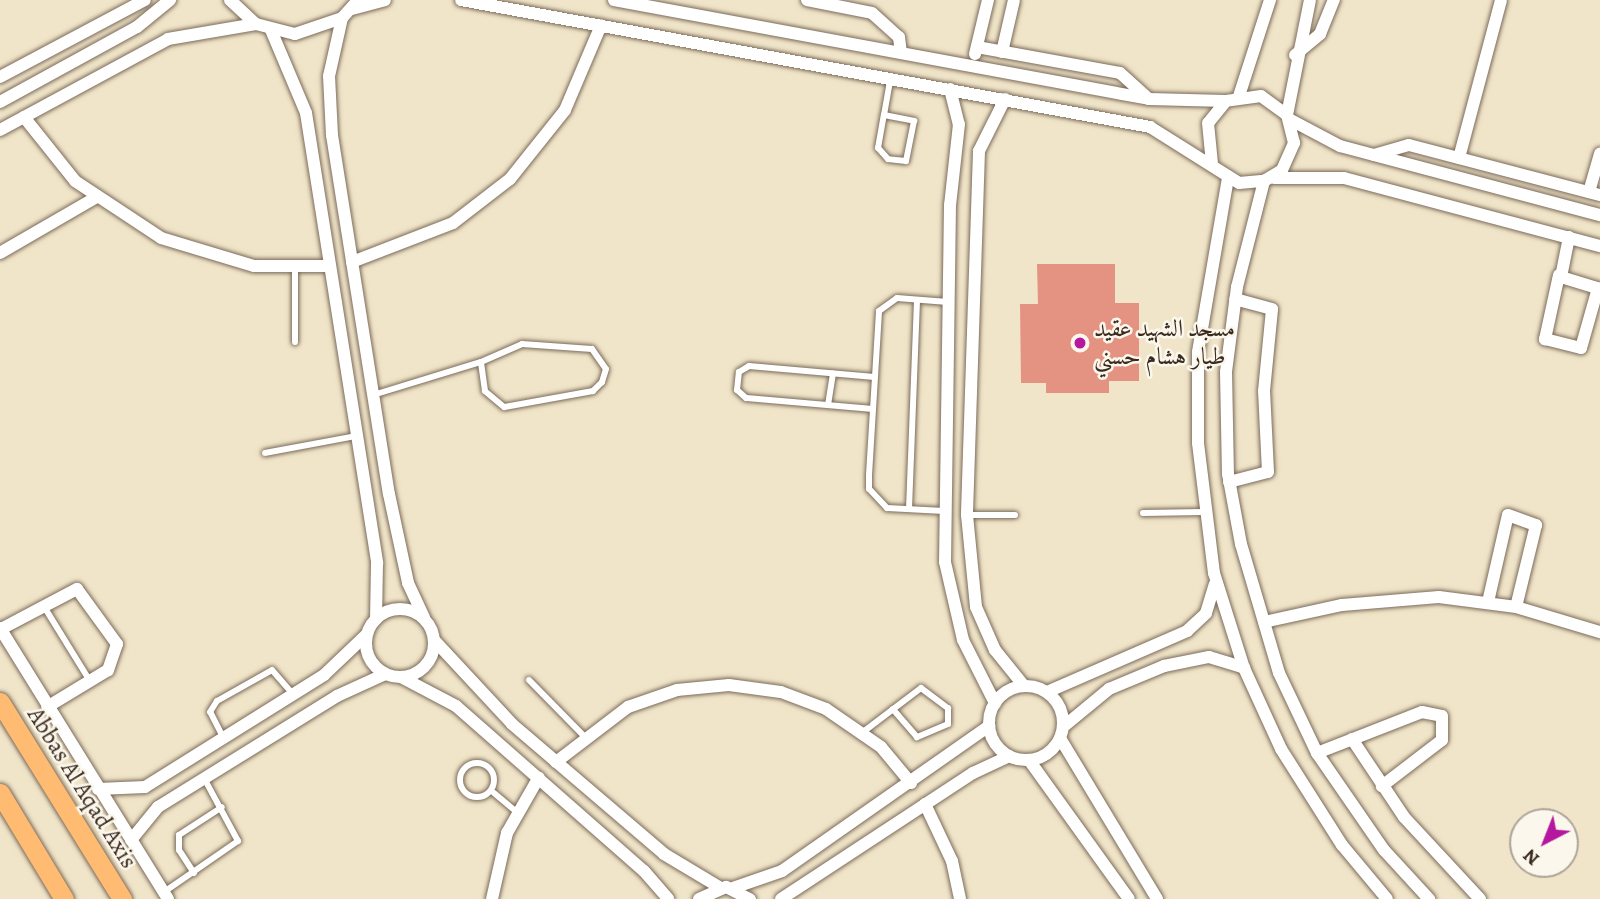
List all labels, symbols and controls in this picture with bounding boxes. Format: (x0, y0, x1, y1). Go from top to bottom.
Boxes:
place label: مسجد الشهيد عقيد طيار هشام حسني (1094, 315, 1235, 371)
marker: مسجد الشهيد عقيد طيار هشام حسني (1072, 335, 1088, 351)
street label: Abbas Al Aqad Axis (21, 702, 143, 874)
north arrow (1509, 808, 1579, 878)
text: N (1517, 843, 1545, 871)

